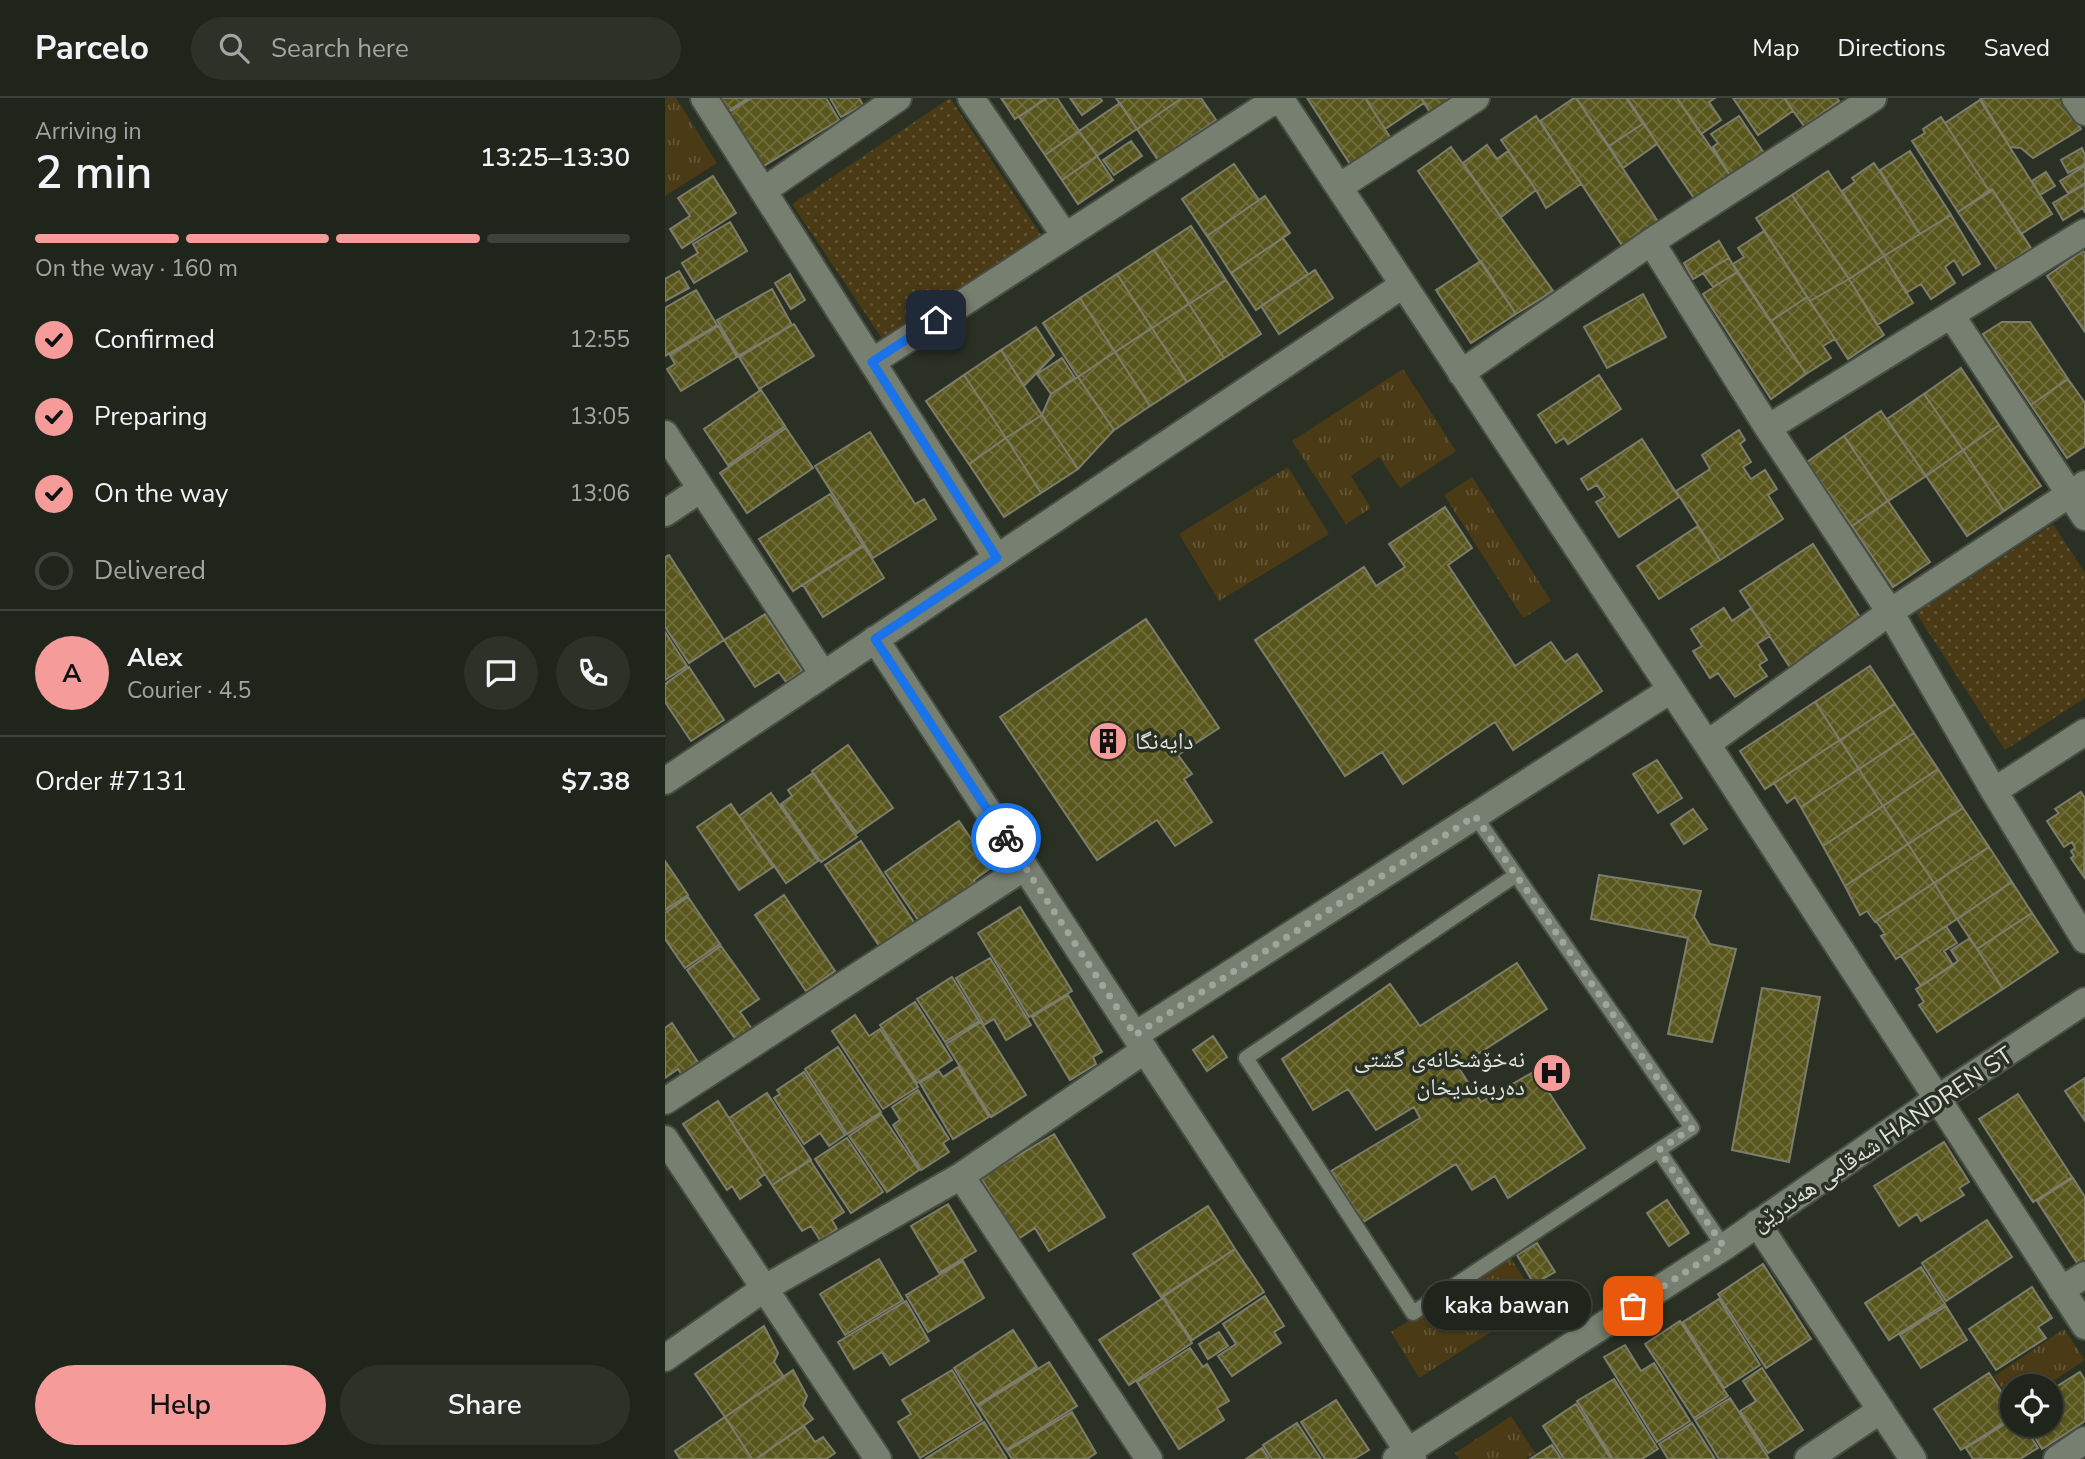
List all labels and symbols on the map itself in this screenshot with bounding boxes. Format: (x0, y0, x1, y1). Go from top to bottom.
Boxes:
pin (906, 290, 966, 350)
building icon: دایەنگا (1087, 720, 1129, 762)
place label: دایەنگا (1135, 725, 1193, 757)
courier (971, 803, 1041, 873)
street label: شەقامی هەندرێن HANDREN ST (1745, 1039, 2020, 1239)
place label: نەخۆشخانەی گشتی دەربەندیخان (1354, 1043, 1525, 1103)
hospital icon: نەخۆشخانەی گشتی دەربەندیخان (1531, 1052, 1573, 1094)
pin (1603, 1276, 1663, 1336)
callout: kaka bawan (1423, 1282, 1591, 1330)

